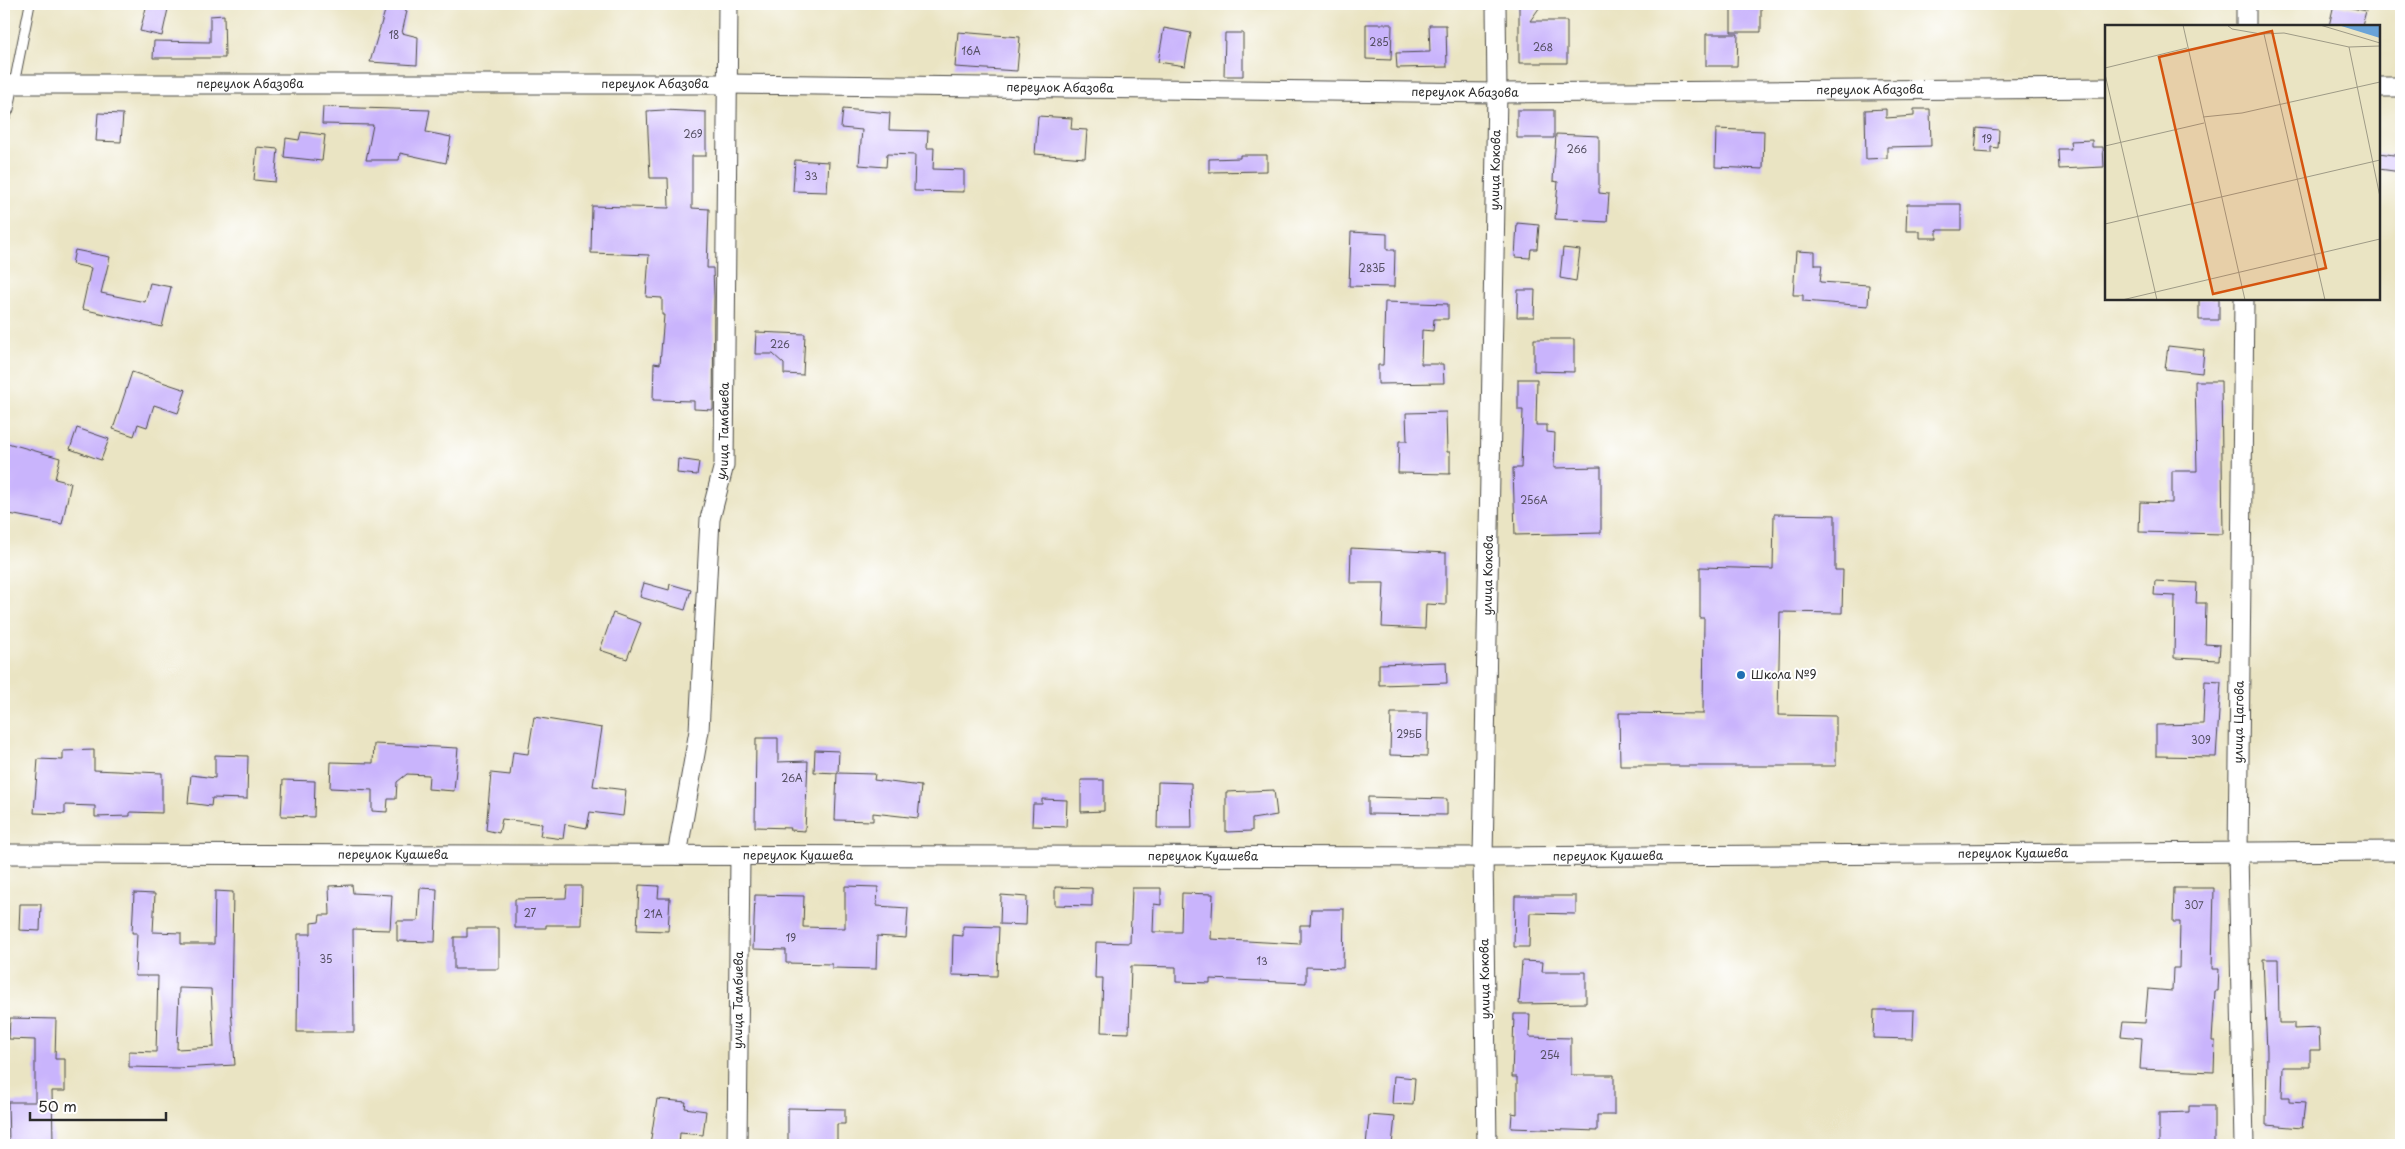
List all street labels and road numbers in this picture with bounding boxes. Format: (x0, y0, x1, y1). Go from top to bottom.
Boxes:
street label: переулок Абазова (196, 74, 304, 92)
street label: переулок Абазова (601, 74, 709, 92)
street label: переулок Абазова (1006, 77, 1114, 97)
street label: переулок Абазова (1816, 79, 1924, 98)
street label: переулок Абазова (1411, 82, 1519, 101)
street label: улица Кокова (1485, 129, 1504, 211)
street label: улица Тамбиева (711, 382, 733, 481)
street label: улица Кокова (1477, 534, 1497, 616)
street label: улица Цагова (2228, 680, 2248, 763)
street label: переулок Куашева (1958, 843, 2069, 862)
street label: переулок Куашева (338, 845, 449, 863)
street label: переулок Куашева (743, 845, 854, 864)
street label: переулок Куашева (1148, 846, 1259, 865)
street label: переулок Куашева (1553, 846, 1664, 865)
street label: улица Кокова (1474, 938, 1494, 1019)
street label: улица Тамбиева (728, 950, 747, 1049)

